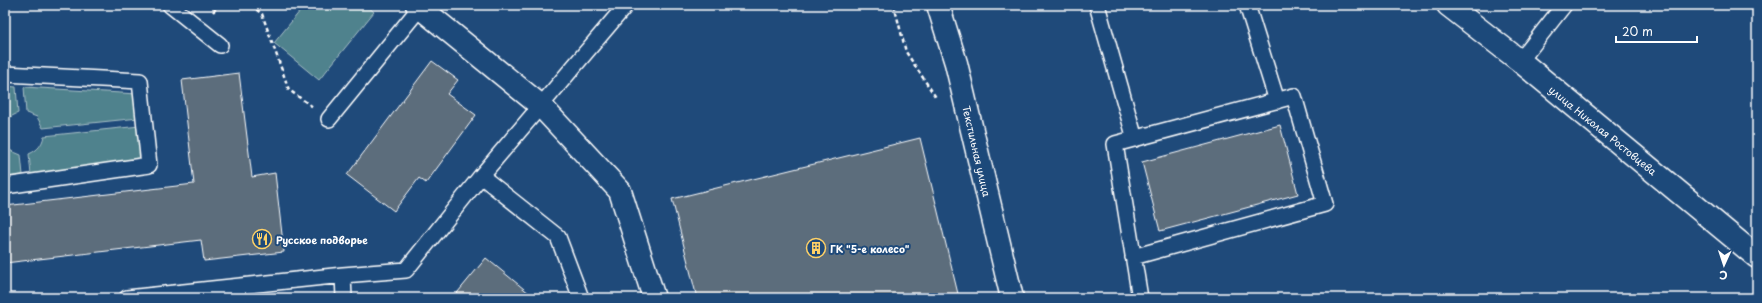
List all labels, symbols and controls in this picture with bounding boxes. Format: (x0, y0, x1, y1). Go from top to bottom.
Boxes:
scale bar (1616, 18, 1697, 44)
text: 20 m (1622, 22, 1653, 40)
street label: улица Николая Ростовцева (1546, 82, 1661, 179)
street label: Текстильная улица (959, 104, 995, 199)
restaurant icon: Русское подворье (251, 228, 273, 250)
place label: Русское подворье (276, 232, 368, 248)
building icon: ГК "5-е колесо" (805, 237, 827, 259)
place label: ГК "5-е колесо" (830, 241, 910, 256)
north arrow (1704, 245, 1744, 285)
text: С (1719, 267, 1728, 284)

